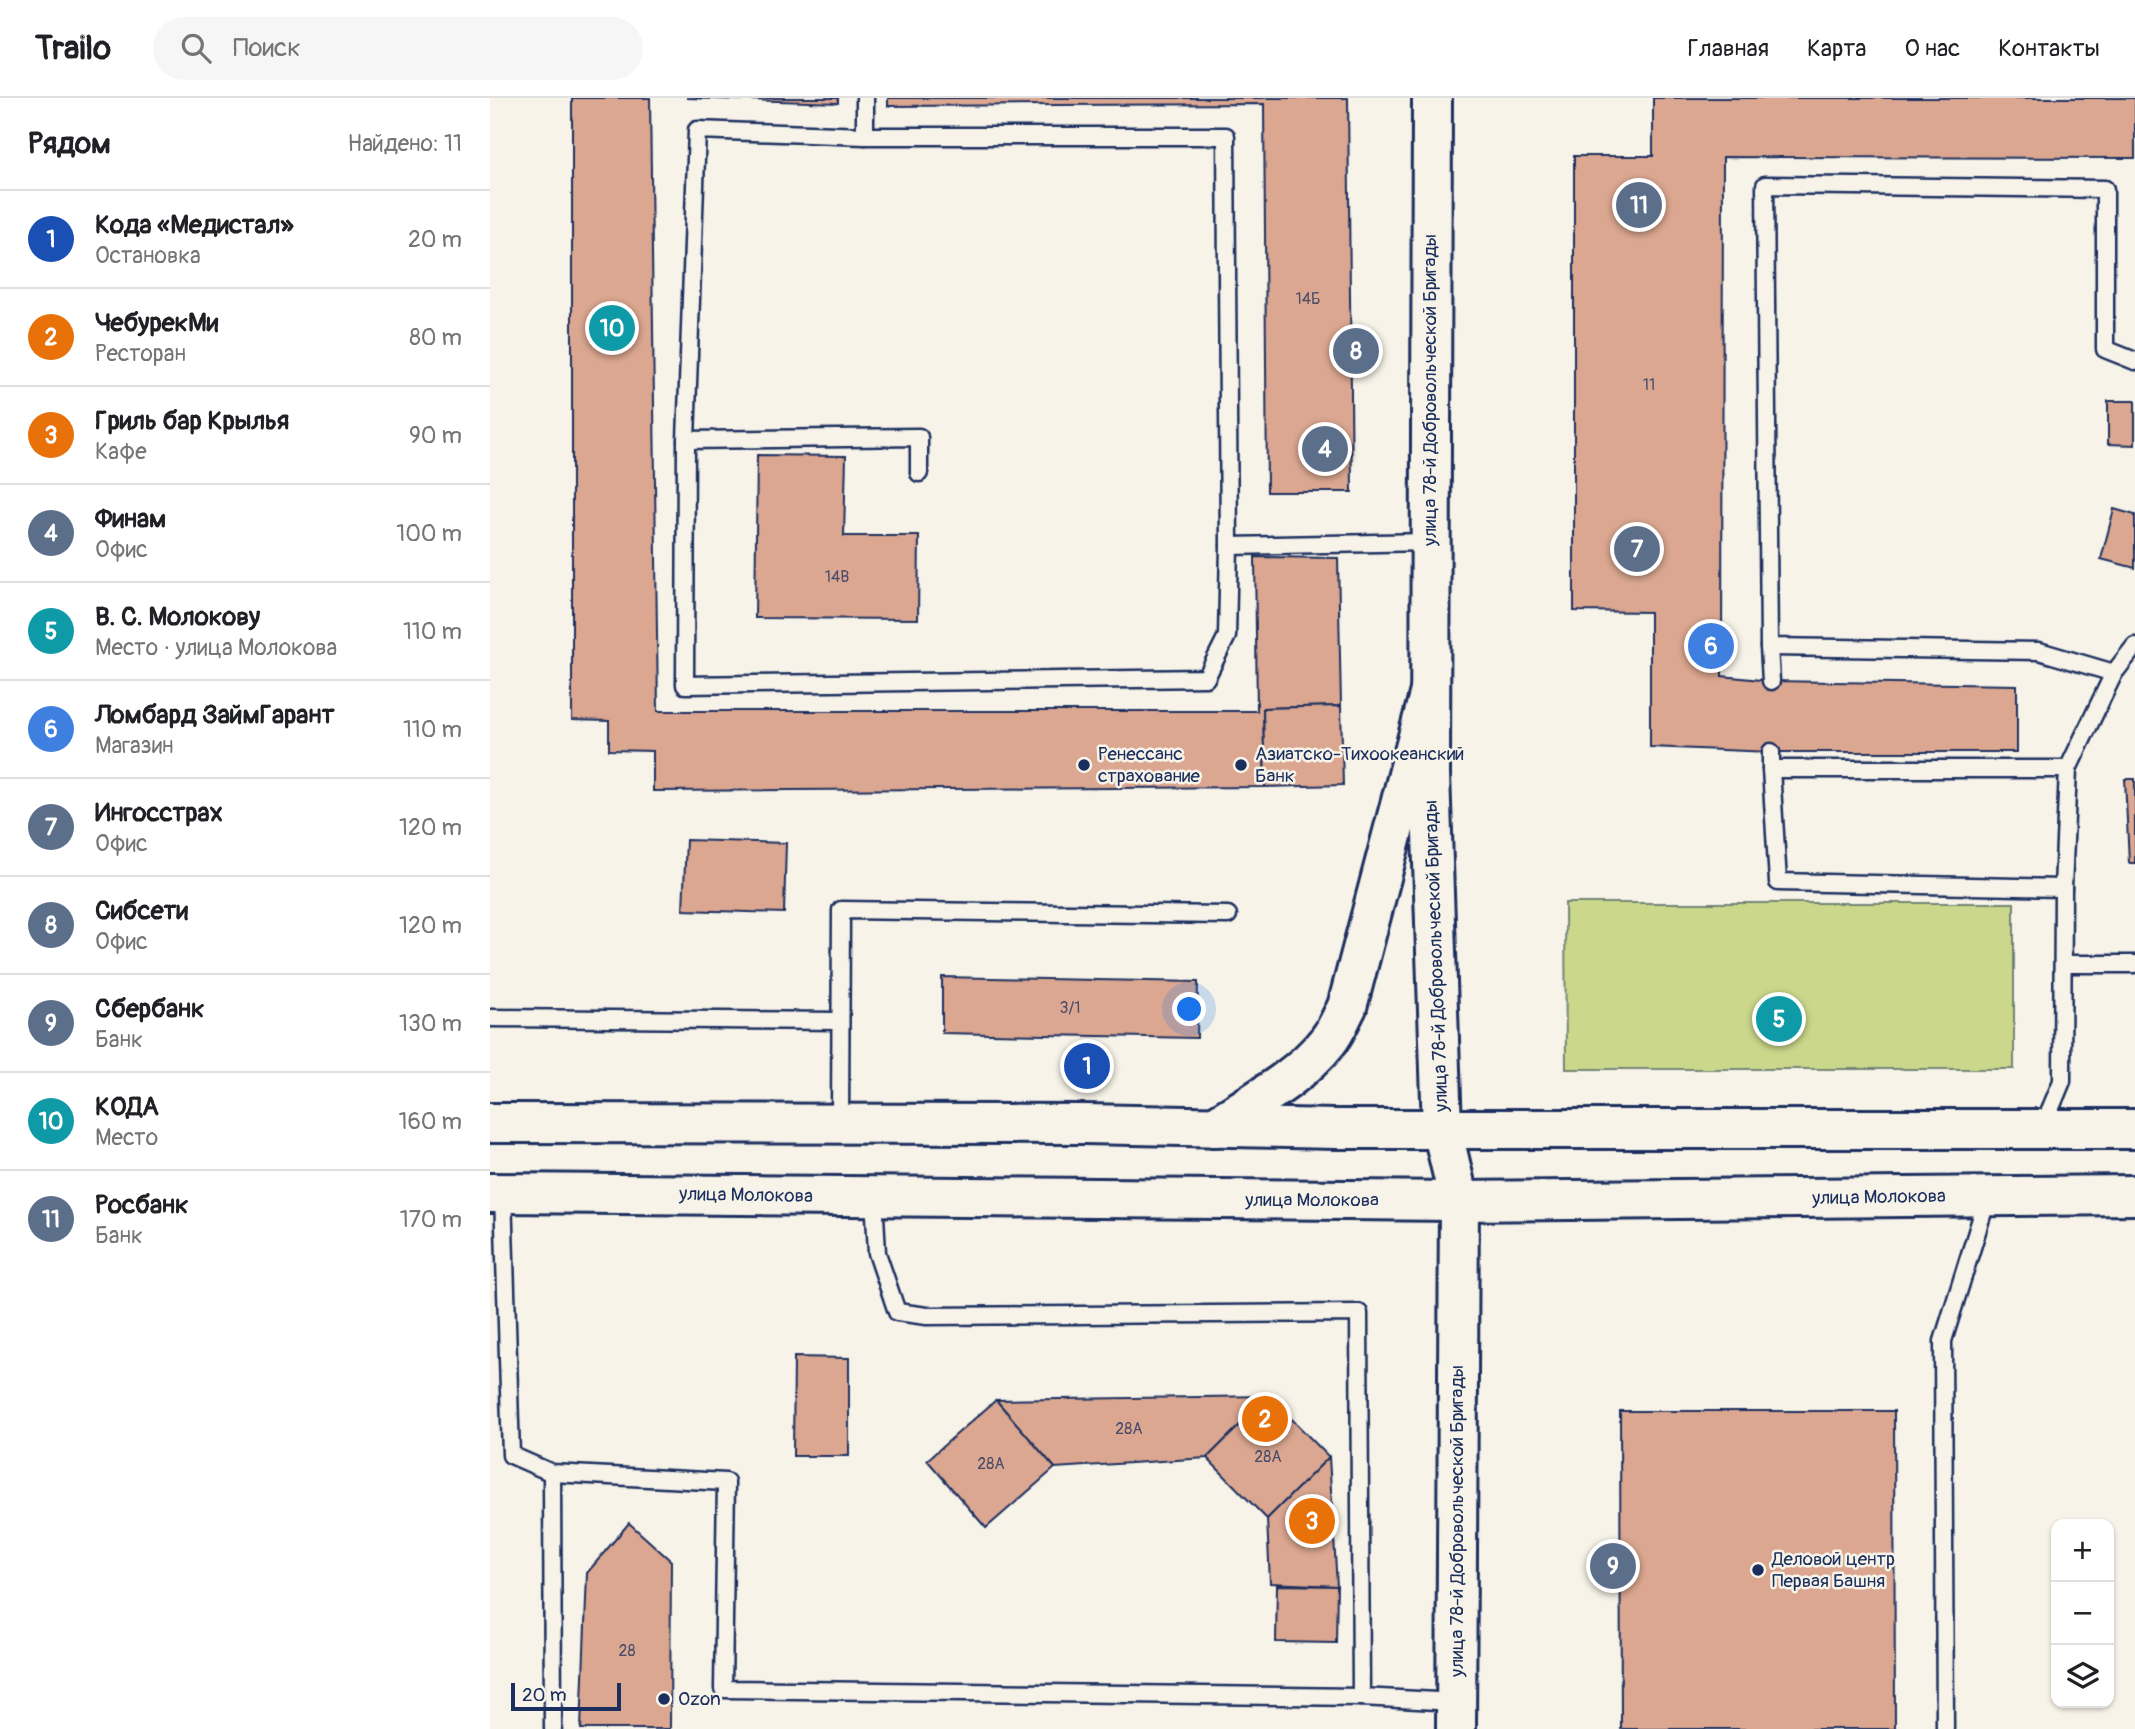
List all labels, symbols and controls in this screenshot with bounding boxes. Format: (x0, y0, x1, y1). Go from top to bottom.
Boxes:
search box (153, 17, 643, 80)
text: Trailo (35, 28, 111, 69)
icon: search (177, 29, 215, 67)
text: Поиск (233, 32, 301, 64)
text: Главная (1688, 34, 1769, 63)
text: Карта (1807, 34, 1867, 63)
text: О нас (1905, 34, 1960, 63)
text: Контакты (1998, 34, 2100, 63)
text: Рядом (28, 125, 111, 162)
text: Найдено: 11 (348, 129, 462, 158)
pin: 11 (1616, 179, 1662, 231)
text: Кода «Медистал» (95, 209, 294, 241)
text: 1 (47, 225, 56, 254)
text: 20 m (408, 225, 462, 254)
street label: улица 78-й Добровольческой Бригады (1418, 234, 1442, 547)
text: Остановка (95, 241, 201, 270)
house number: 14Б (1295, 289, 1321, 309)
pin: 10 (589, 302, 635, 354)
text: ЧебурекМи (95, 307, 218, 339)
text: 2 (45, 323, 57, 352)
text: 80 m (409, 323, 462, 352)
pin: 8 (1333, 325, 1379, 377)
text: Ресторан (95, 339, 186, 368)
house number: 11 (1643, 375, 1655, 395)
text: Гриль бар Крылья (95, 405, 289, 437)
text: 3 (45, 421, 57, 450)
text: 90 m (409, 421, 462, 450)
pin: 4 (1302, 423, 1348, 475)
text: Кафе (95, 437, 147, 466)
text: Финам (95, 503, 166, 535)
text: 4 (44, 519, 58, 548)
text: 100 m (396, 519, 462, 548)
pin: 7 (1614, 523, 1660, 575)
text: Офис (95, 535, 148, 564)
house number: 14В (825, 567, 849, 587)
text: В. С. Молокову (95, 601, 260, 633)
text: 5 (45, 617, 57, 646)
text: 110 m (403, 617, 462, 646)
pin: 6 (1688, 620, 1734, 672)
text: Место · улица Молокова (95, 633, 337, 662)
text: Ломбард ЗаймГарант (95, 699, 334, 731)
text: 6 (44, 715, 58, 744)
text: 110 m (403, 715, 462, 744)
text: Магазин (95, 731, 174, 760)
place label: Ренессанс страхование (1098, 742, 1200, 788)
place label: Азиатско-Тихоокеанский Банк (1255, 742, 1464, 788)
marker: Ренессанс страхование (1076, 757, 1092, 773)
marker: Азиатско-Тихоокеанский Банк (1233, 757, 1249, 773)
text: Ингосстрах (95, 797, 223, 829)
street label: улица 78-й Добровольческой Бригады (1419, 800, 1453, 1113)
text: 7 (45, 813, 57, 842)
text: 120 m (399, 813, 462, 842)
text: Офис (95, 829, 148, 858)
text: Сибсети (95, 895, 188, 927)
text: 8 (45, 911, 57, 940)
text: 120 m (399, 911, 462, 940)
text: Офис (95, 927, 148, 956)
your location (1172, 992, 1206, 1026)
text: Сбербанк (95, 993, 204, 1025)
pin: 5 (1756, 993, 1802, 1045)
house number: 3/1 (1060, 998, 1080, 1018)
text: 9 (45, 1009, 57, 1038)
text: 130 m (399, 1009, 462, 1038)
text: Банк (95, 1025, 143, 1054)
pin: 1 (1064, 1040, 1110, 1092)
text: КОДА (95, 1091, 159, 1123)
text: 10 (39, 1107, 63, 1136)
text: 160 m (398, 1107, 462, 1136)
text: Место (95, 1123, 158, 1152)
street label: улица Молокова (678, 1182, 813, 1208)
street label: улица Молокова (1811, 1184, 1946, 1210)
street label: улица Молокова (1244, 1188, 1379, 1212)
text: Росбанк (95, 1189, 189, 1221)
text: 11 (42, 1205, 60, 1234)
text: 170 m (400, 1205, 462, 1234)
text: Банк (95, 1221, 143, 1250)
street label: улица 78-й Добровольческой Бригады (1445, 1365, 1469, 1678)
pin: 2 (1242, 1393, 1288, 1445)
house number: 28А (1115, 1419, 1143, 1439)
house number: 28А (1254, 1447, 1282, 1467)
house number: 28А (977, 1454, 1005, 1474)
pin: 3 (1289, 1495, 1335, 1547)
map controls (2051, 1519, 2114, 1708)
button: + (2051, 1519, 2114, 1582)
pin: 9 (1590, 1540, 1636, 1592)
place label: Деловой центр Первая Башня (1771, 1547, 1895, 1593)
marker: Деловой центр Первая Башня (1750, 1562, 1766, 1578)
button: − (2051, 1582, 2114, 1645)
house number: 28 (618, 1641, 636, 1661)
button: layers (2051, 1645, 2114, 1708)
scale bar (511, 1680, 621, 1712)
text: 20 m (522, 1683, 567, 1707)
place label: Ozon (678, 1687, 721, 1711)
marker: Ozon (656, 1691, 672, 1707)

